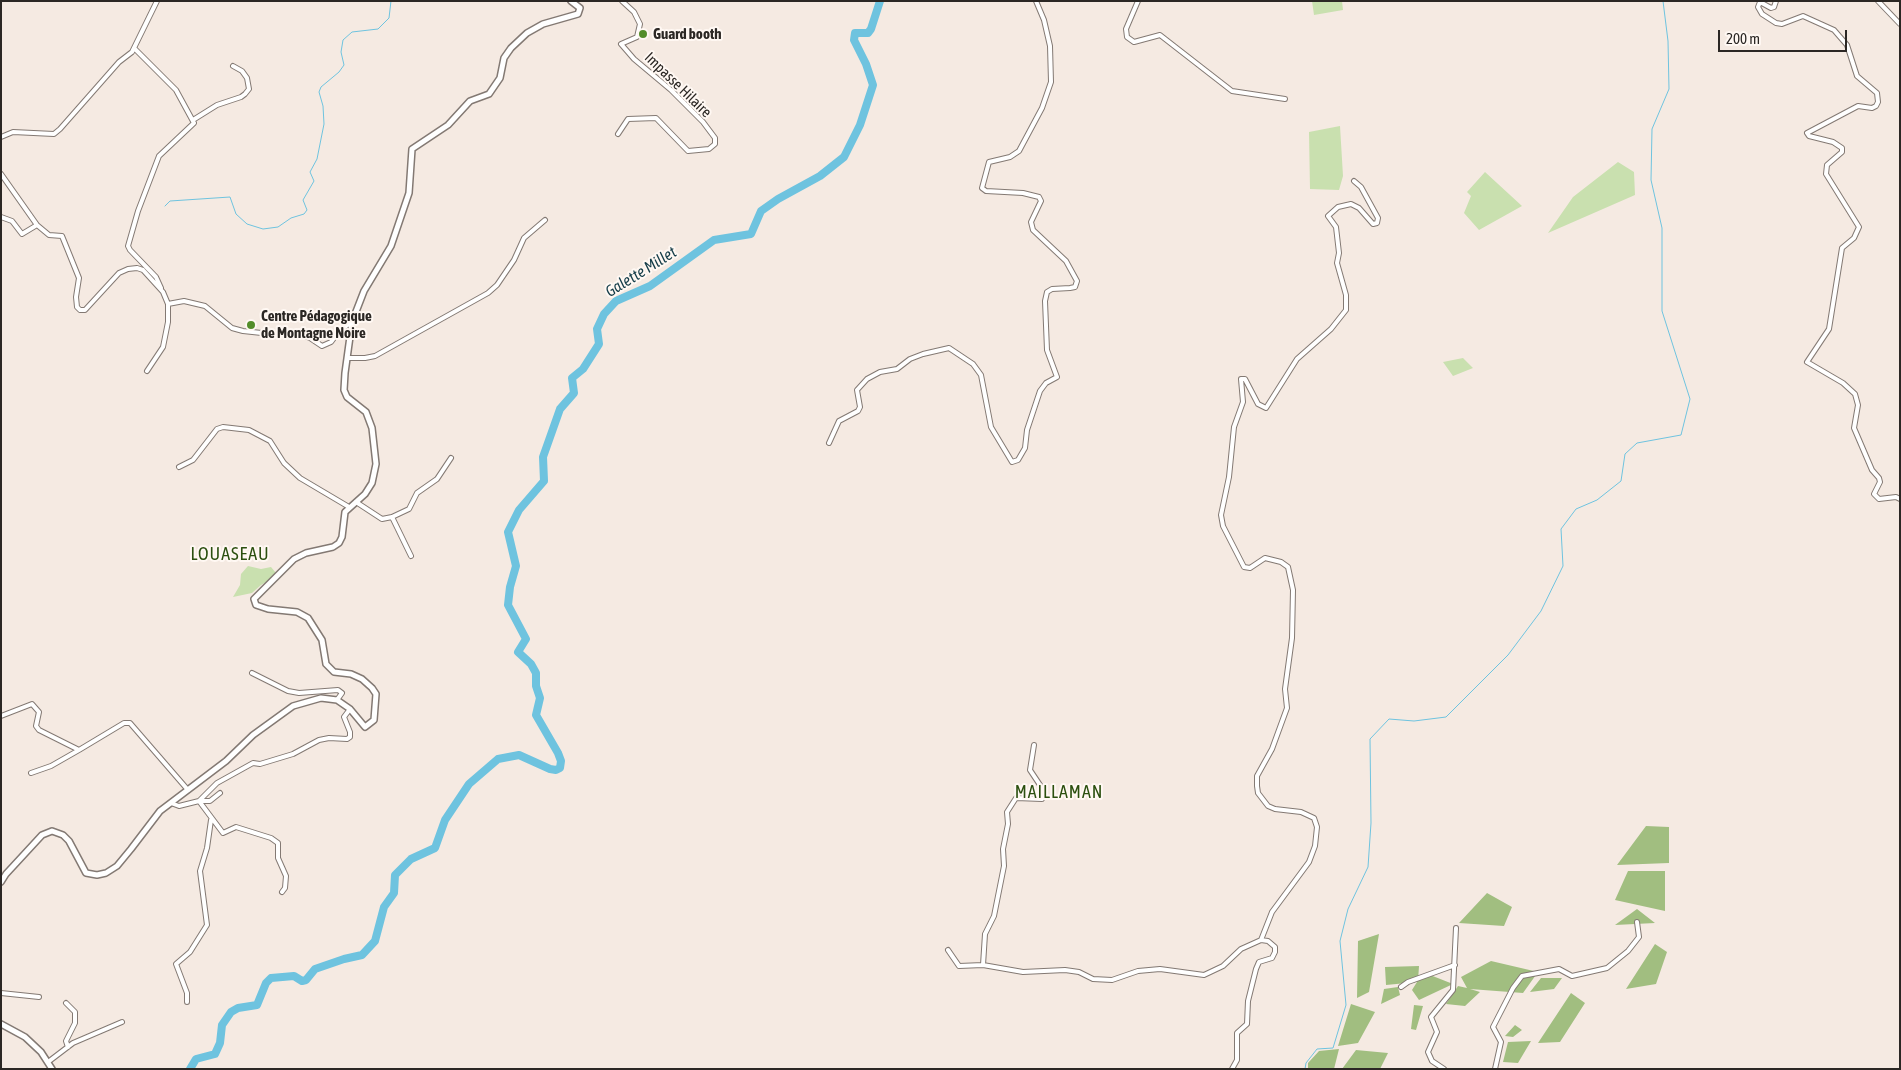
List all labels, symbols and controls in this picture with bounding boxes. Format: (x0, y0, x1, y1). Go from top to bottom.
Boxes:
scale bar (1721, 20, 1850, 52)
place label: Guard booth (653, 25, 722, 43)
marker: Guard booth (637, 28, 649, 40)
text: 200 m (1726, 30, 1760, 47)
street label: Impasse Hilaire (641, 49, 715, 121)
water label: Galette Millet (602, 243, 680, 301)
place label: Centre Pédagogique de Montagne Noire (261, 307, 372, 342)
marker: Centre Pédagogique de Montagne Noire (245, 319, 257, 331)
district label: LOUASEAU (189, 543, 271, 565)
district label: MAILLAMAN (1014, 781, 1104, 803)

